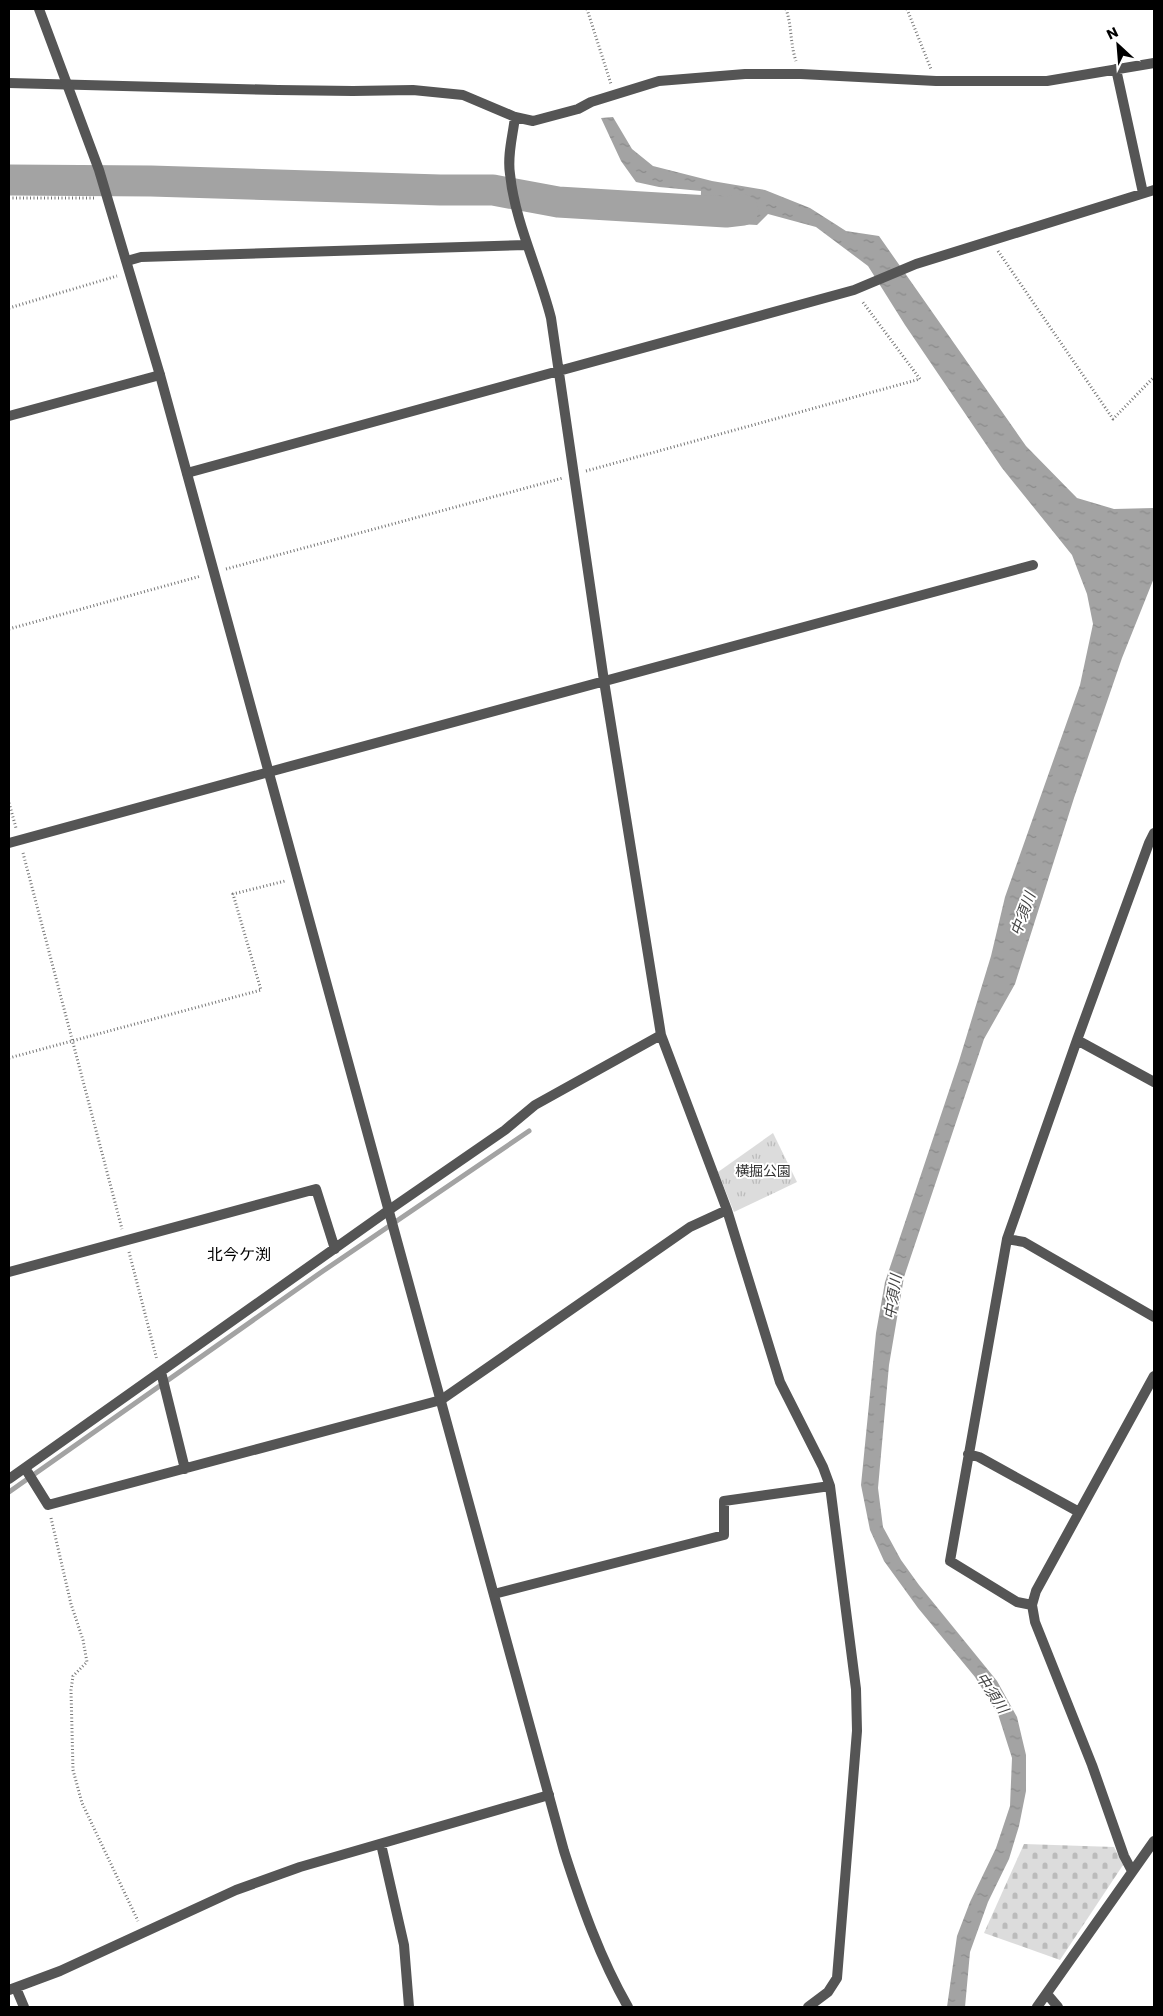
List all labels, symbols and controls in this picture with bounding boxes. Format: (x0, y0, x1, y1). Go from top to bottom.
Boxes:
north arrow (1093, 20, 1143, 70)
text: N (1103, 22, 1121, 45)
water label: 中須川 (1005, 887, 1041, 939)
park label: 横掘公園 (735, 1161, 791, 1181)
district label: 北今ケ渕 (207, 1243, 271, 1266)
water label: 中須川 (879, 1271, 907, 1321)
water label: 中須川 (971, 1668, 1015, 1719)

